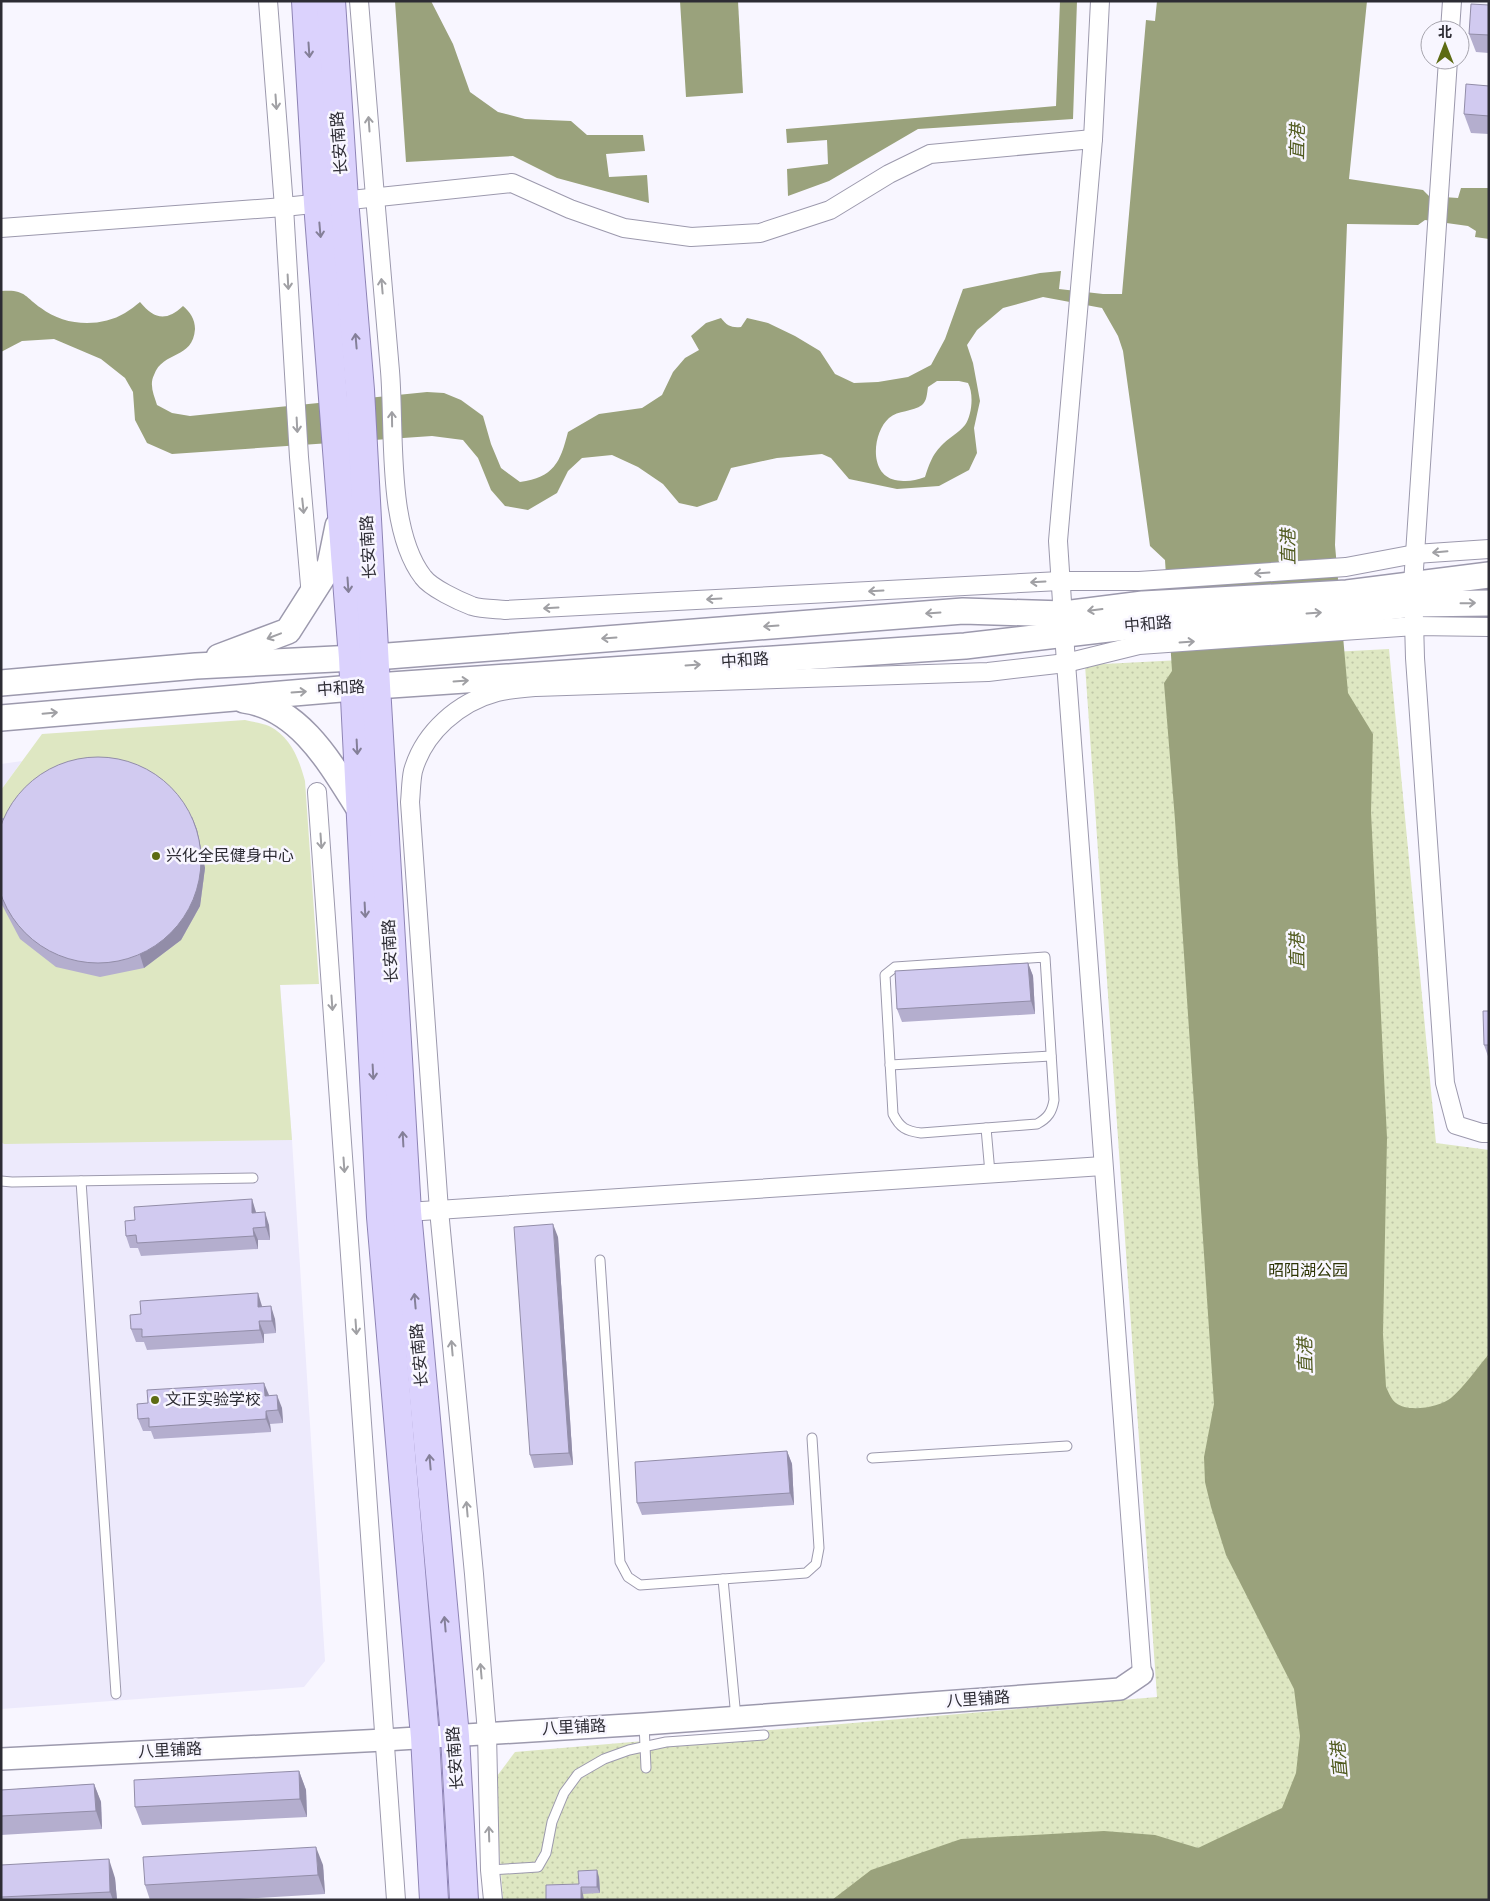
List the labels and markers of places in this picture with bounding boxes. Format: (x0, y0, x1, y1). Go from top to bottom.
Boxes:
place label: 兴化全民健身中心 (166, 847, 294, 866)
marker: 兴化全民健身中心 (150, 850, 162, 862)
place label: 文正实验学校 (165, 1391, 261, 1410)
marker: 文正实验学校 (149, 1394, 161, 1406)

